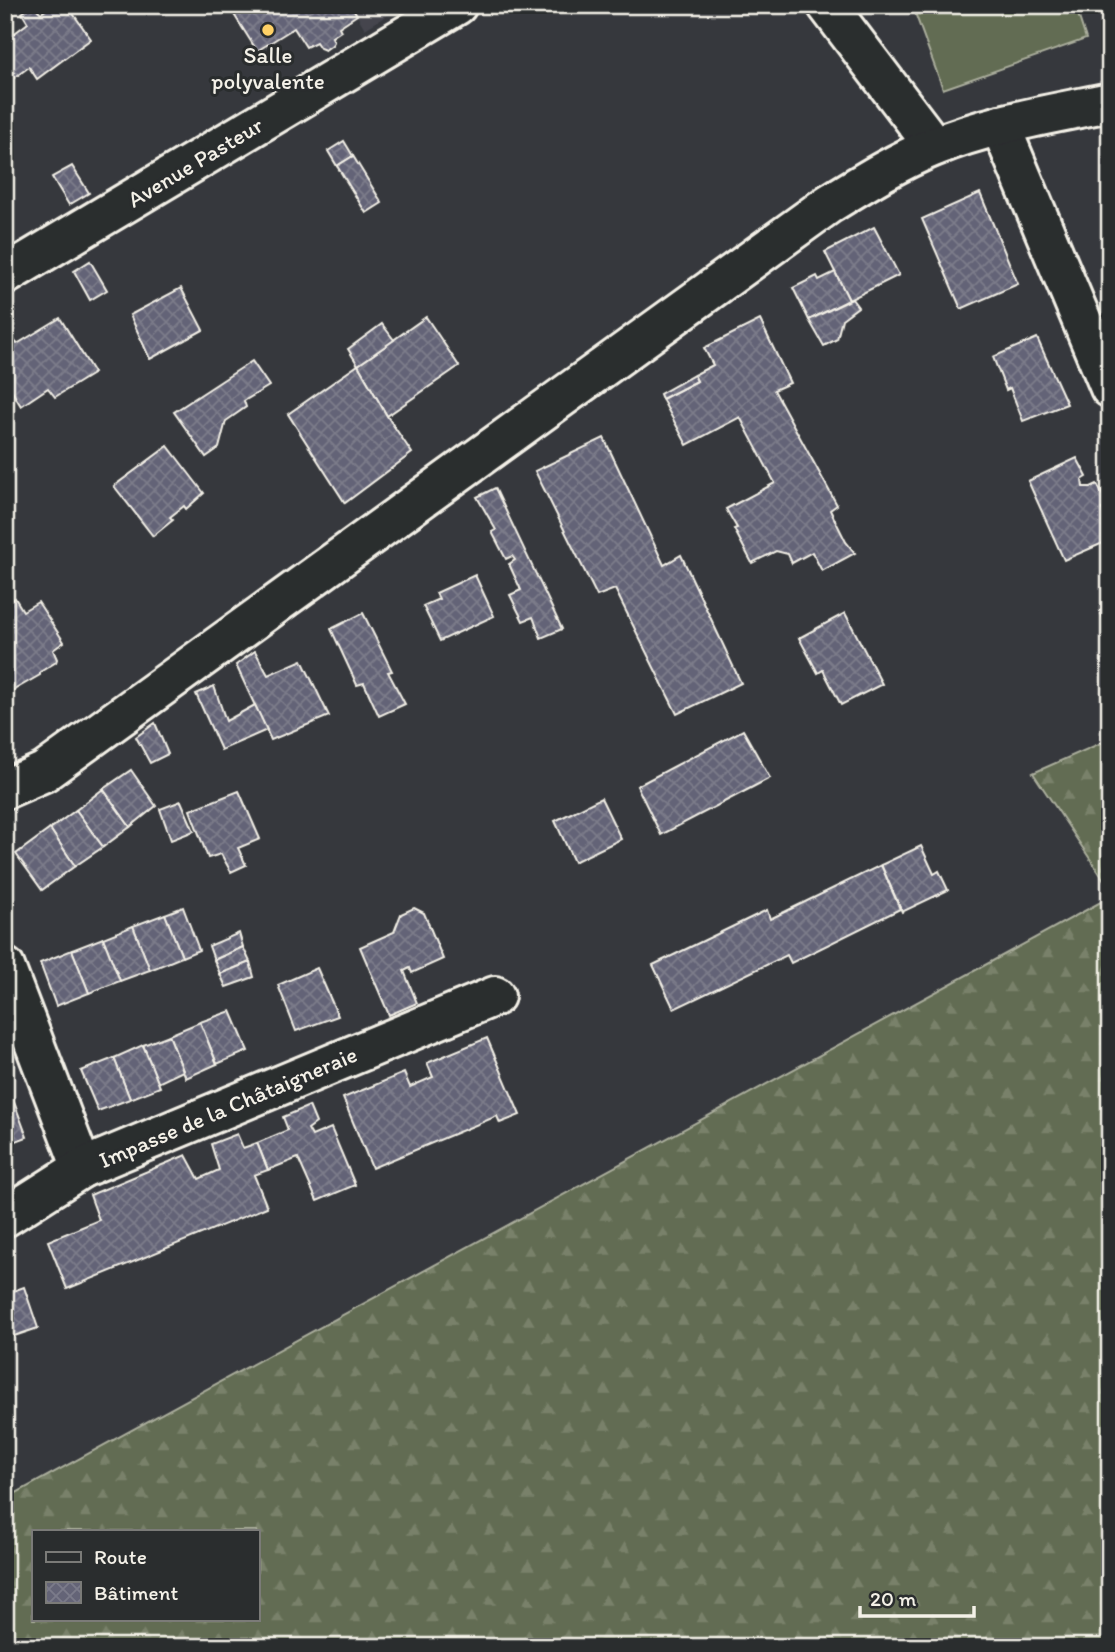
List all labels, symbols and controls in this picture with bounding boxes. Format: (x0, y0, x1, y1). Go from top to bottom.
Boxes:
marker: Salle polyvalente (260, 22, 276, 38)
place label: Salle polyvalente (211, 41, 325, 95)
street label: Avenue Pasteur (122, 110, 268, 213)
street label: Impasse de la Châtaigneraie (95, 1040, 361, 1174)
legend (32, 1530, 259, 1620)
text: Route (94, 1544, 147, 1569)
scale bar (860, 1575, 973, 1619)
text: Bâtiment (94, 1580, 178, 1605)
text: 20 m (870, 1586, 917, 1611)

